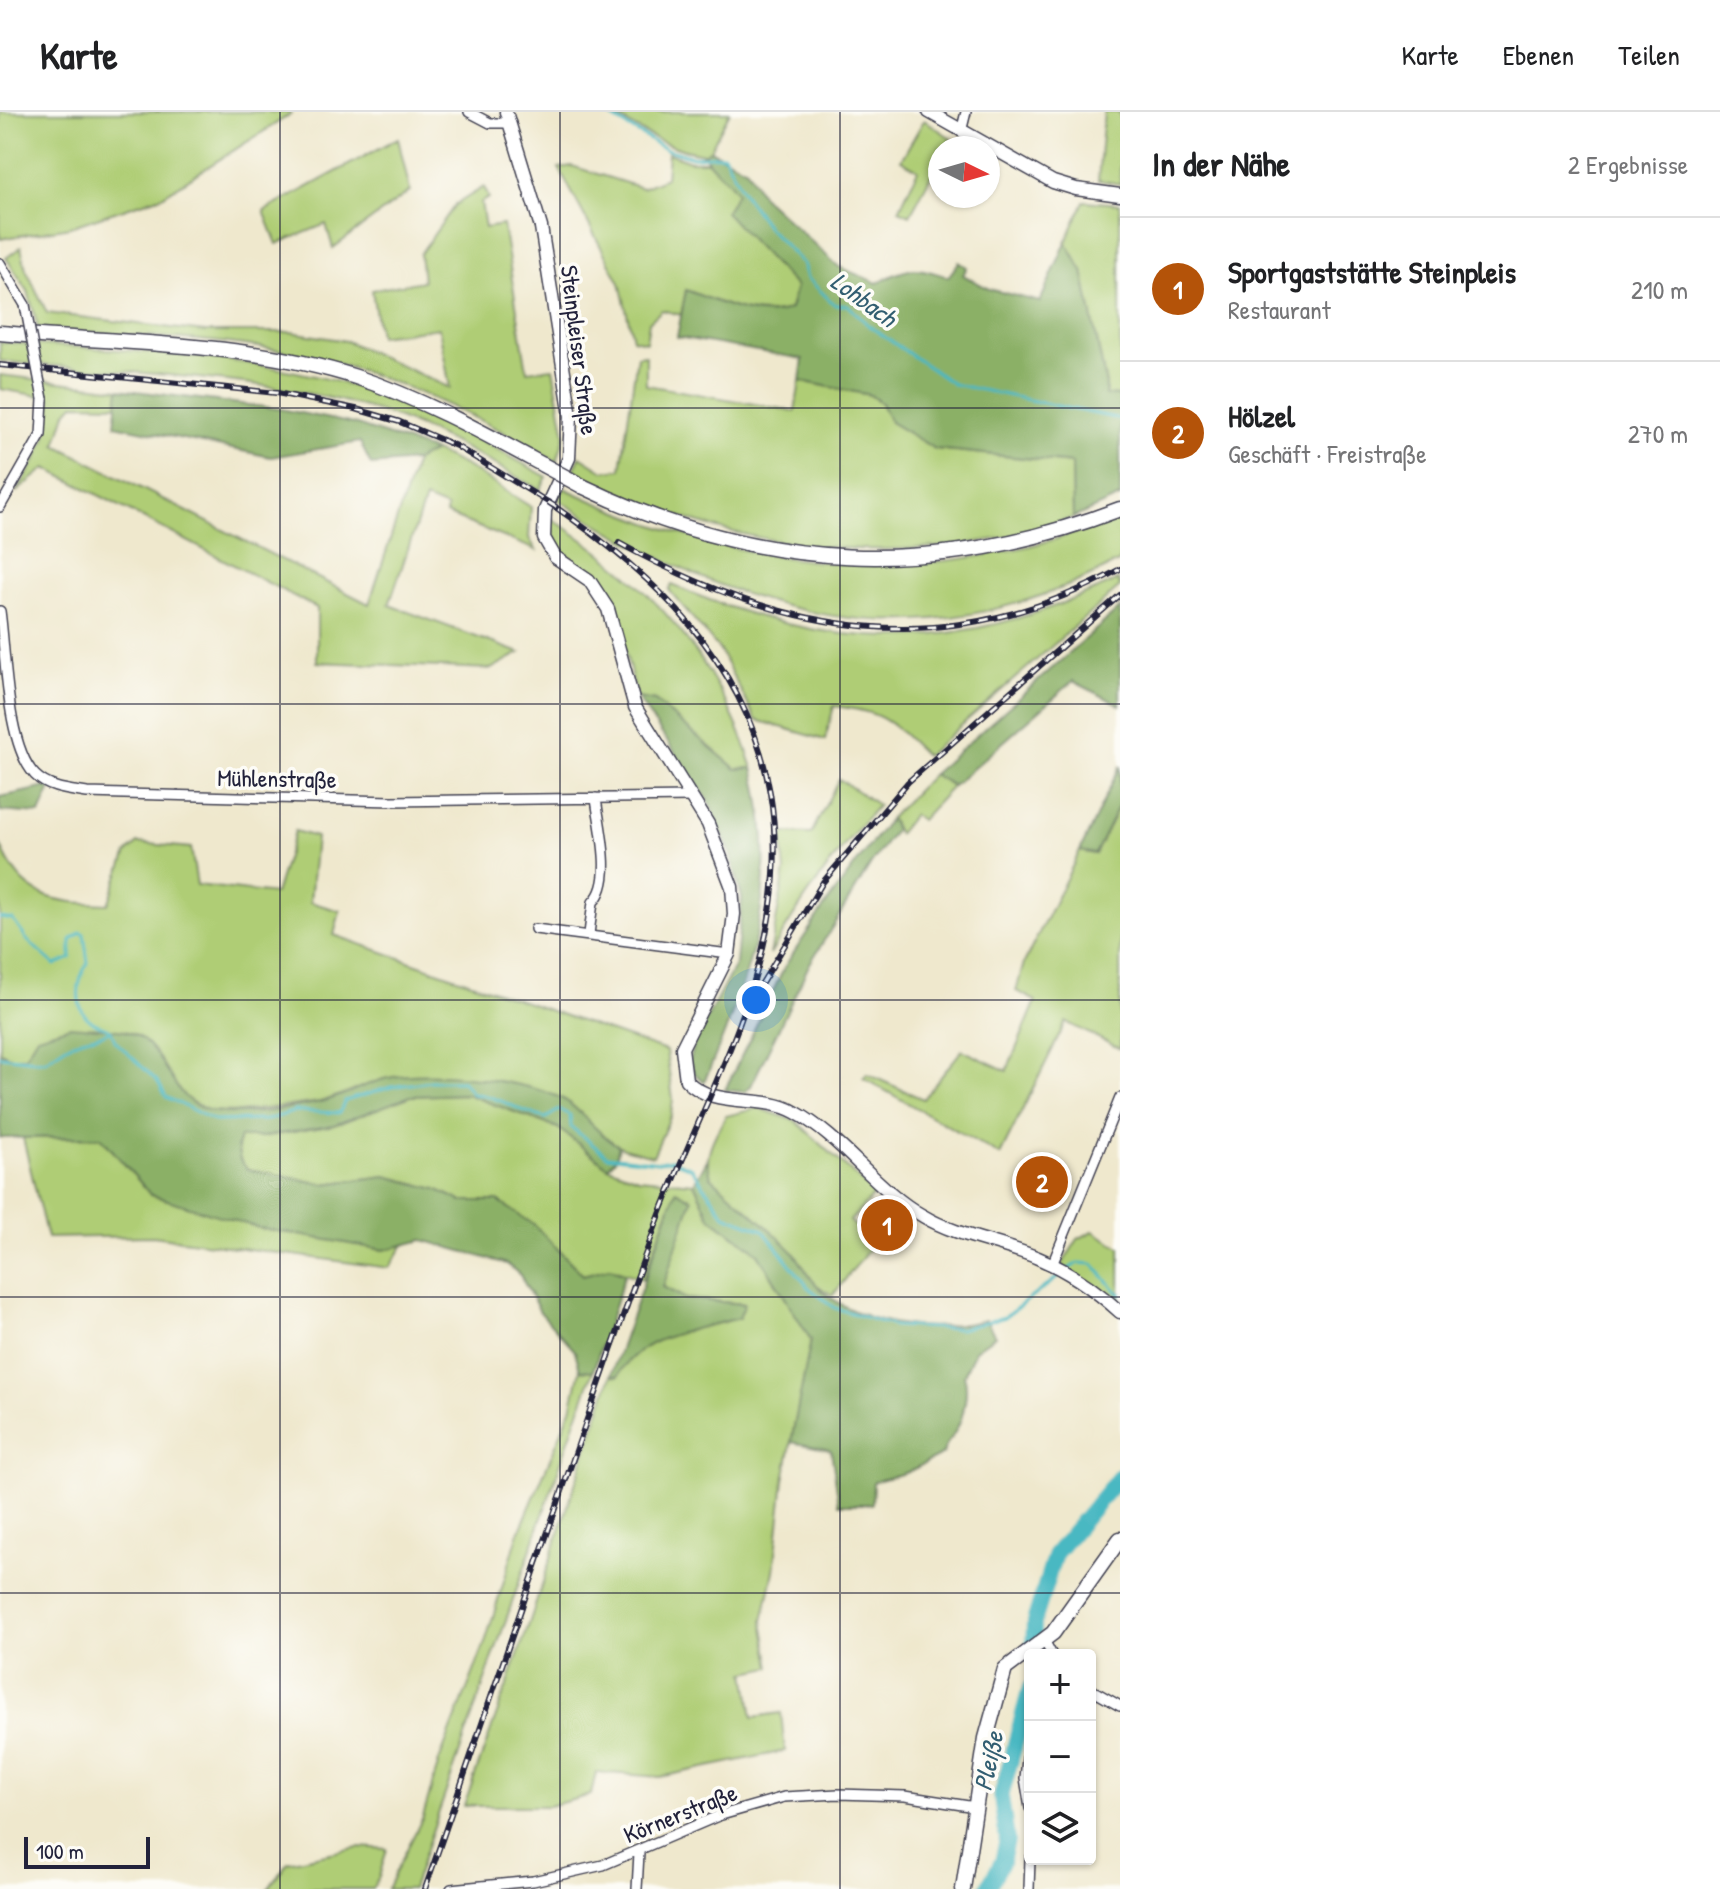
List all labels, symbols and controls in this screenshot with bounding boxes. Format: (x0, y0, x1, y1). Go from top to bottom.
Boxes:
text: Karte (40, 29, 118, 81)
text: Karte (1402, 36, 1459, 74)
text: Ebenen (1503, 36, 1574, 74)
text: Teilen (1618, 36, 1680, 74)
north arrow (928, 136, 1000, 208)
text: In der Nähe (1152, 141, 1290, 187)
text: 2 Ergebnisse (1568, 147, 1688, 182)
text: Sportgaststätte Steinpleis (1228, 252, 1516, 292)
water label: Lohbach (824, 263, 905, 336)
street label: Steinpleiser Straße (554, 264, 606, 437)
text: 1 (1173, 272, 1183, 307)
text: 210 m (1631, 272, 1688, 307)
text: Restaurant (1228, 292, 1331, 327)
text: Hölzel (1228, 396, 1295, 436)
text: 2 (1172, 416, 1184, 451)
text: 270 m (1628, 416, 1688, 451)
text: Geschäft · Freistraße (1228, 436, 1427, 471)
street label: Mühlenstraße (217, 761, 337, 795)
your location (736, 980, 776, 1020)
pin: 2 (1016, 1152, 1068, 1212)
pin: 1 (861, 1195, 913, 1255)
map controls (1024, 1649, 1096, 1865)
button: + (1024, 1649, 1096, 1721)
button: − (1024, 1721, 1096, 1793)
water label: Pleiße (965, 1727, 1013, 1794)
street label: Körnerstraße (619, 1776, 742, 1850)
button: layers (1024, 1793, 1096, 1865)
scale bar (24, 1833, 150, 1869)
text: 100 m (36, 1836, 84, 1866)

